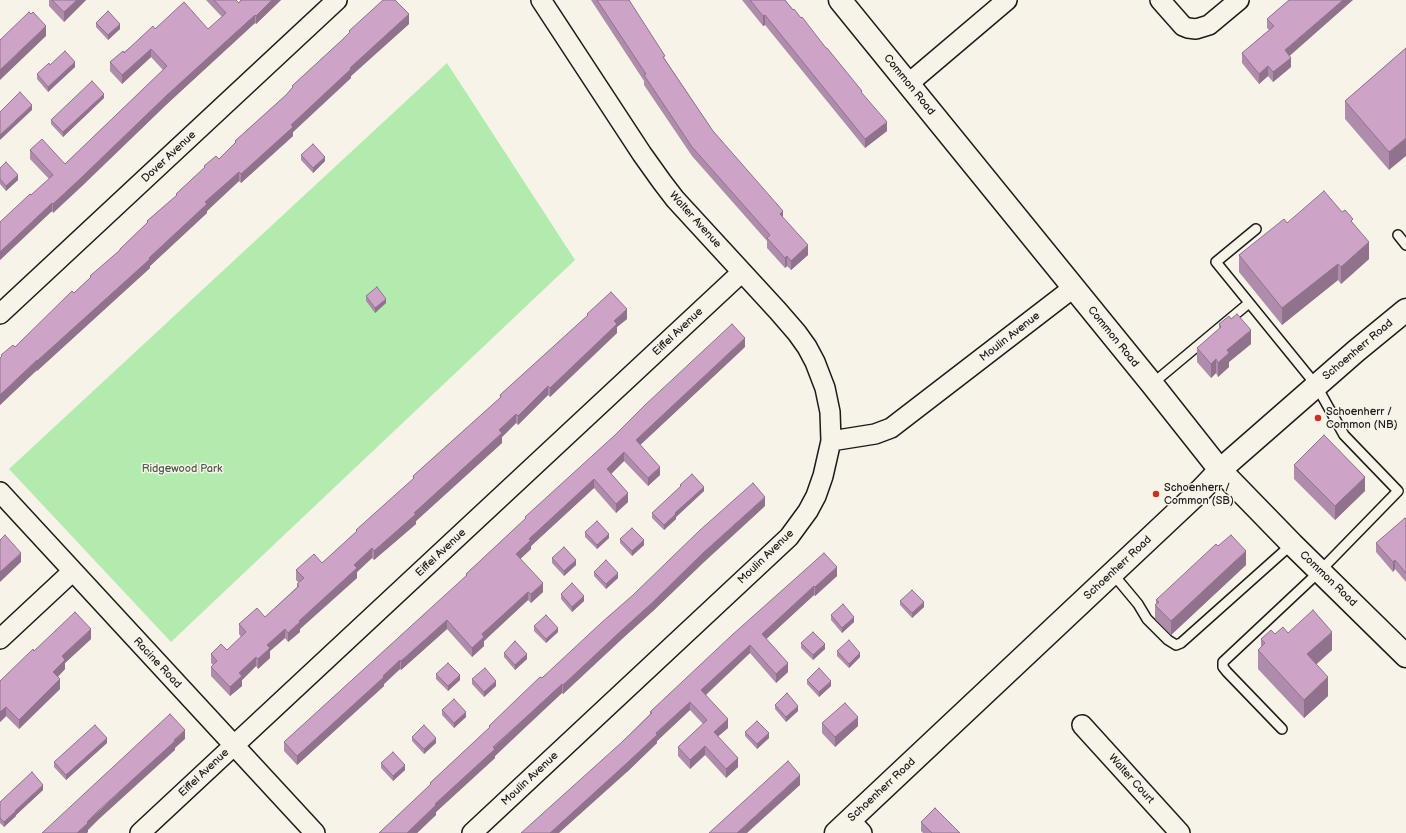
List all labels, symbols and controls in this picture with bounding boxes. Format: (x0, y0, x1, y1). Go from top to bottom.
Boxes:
street label: Common Road (880, 52, 938, 118)
street label: Dover Avenue (139, 128, 199, 186)
street label: Walter Avenue (666, 189, 724, 251)
street label: Common Road (1084, 304, 1142, 370)
street label: Eiffel Avenue (650, 305, 706, 359)
street label: Moulin Avenue (977, 309, 1043, 365)
street label: Schoenherr Road (1320, 317, 1396, 383)
place label: Schoenherr / Common (NB) (1326, 405, 1398, 431)
marker: Schoenherr / Common (NB) (1313, 413, 1323, 423)
park label: Ridgewood Park (142, 462, 222, 476)
place label: Schoenherr / Common (SB) (1164, 481, 1234, 507)
marker: Schoenherr / Common (SB) (1151, 489, 1161, 499)
street label: Eiffel Avenue (413, 526, 469, 580)
street label: Moulin Avenue (735, 527, 797, 587)
street label: Schoenherr Road (1081, 533, 1155, 603)
street label: Common Road (1297, 548, 1359, 610)
street label: Racine Road (130, 635, 184, 691)
street label: Eiffel Avenue (176, 746, 232, 800)
street label: Moulin Avenue (499, 749, 561, 809)
street label: Walter Court (1105, 751, 1157, 807)
street label: Schoenherr Road (845, 755, 919, 825)

